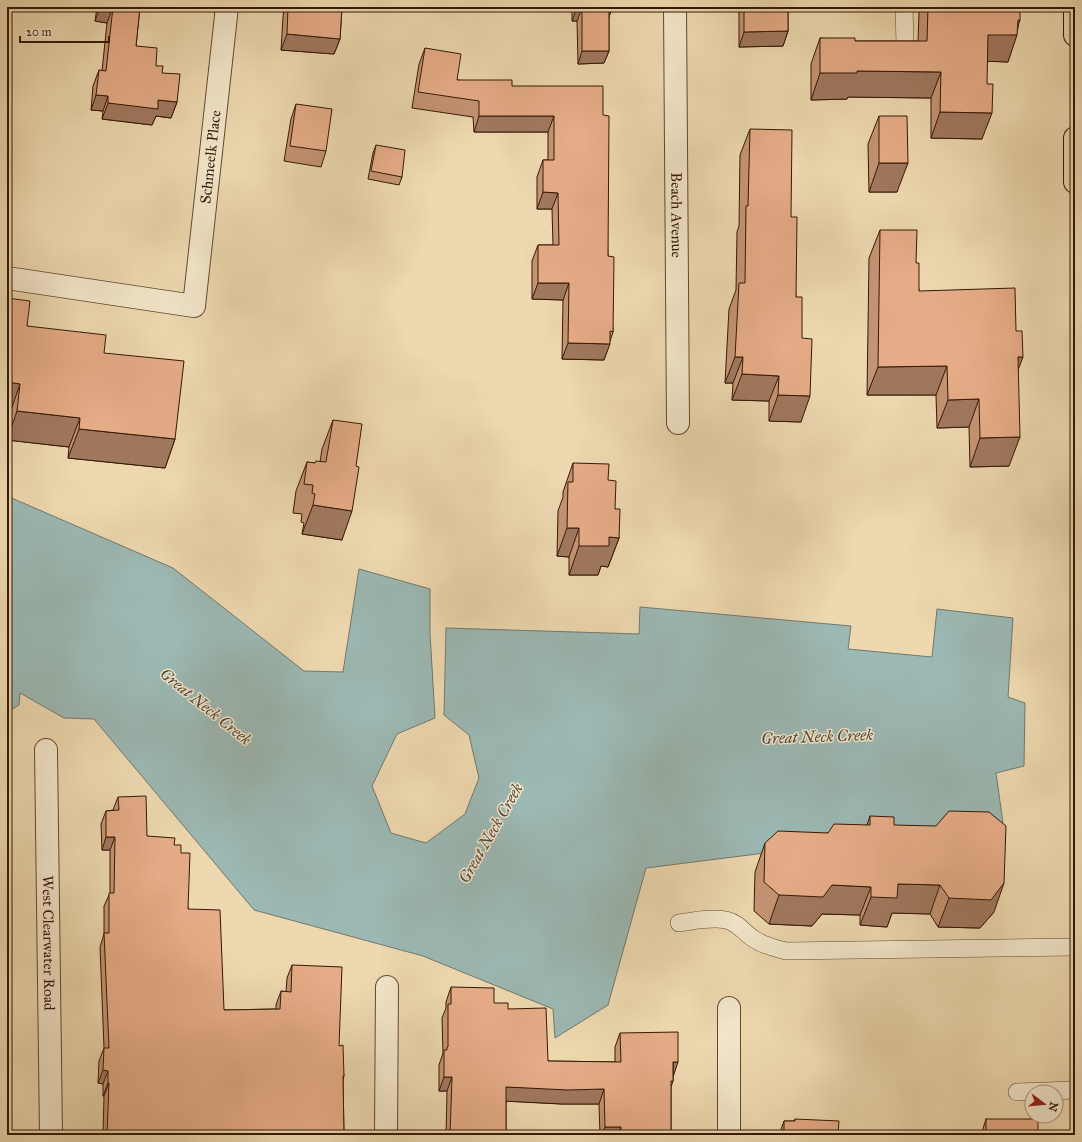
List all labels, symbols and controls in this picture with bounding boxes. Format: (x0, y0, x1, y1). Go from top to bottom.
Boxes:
scale bar (20, 18, 109, 44)
text: 20 m (26, 25, 52, 39)
street label: Schmeelk Place (196, 109, 225, 205)
street label: Beach Avenue (667, 172, 686, 258)
water label: Great Neck Creek (156, 664, 255, 749)
water label: Great Neck Creek (761, 725, 873, 748)
water label: Great Neck Creek (454, 780, 527, 887)
street label: West Clearwater Road (39, 875, 58, 1011)
north arrow (1024, 1084, 1064, 1124)
text: N (1045, 1100, 1061, 1114)

